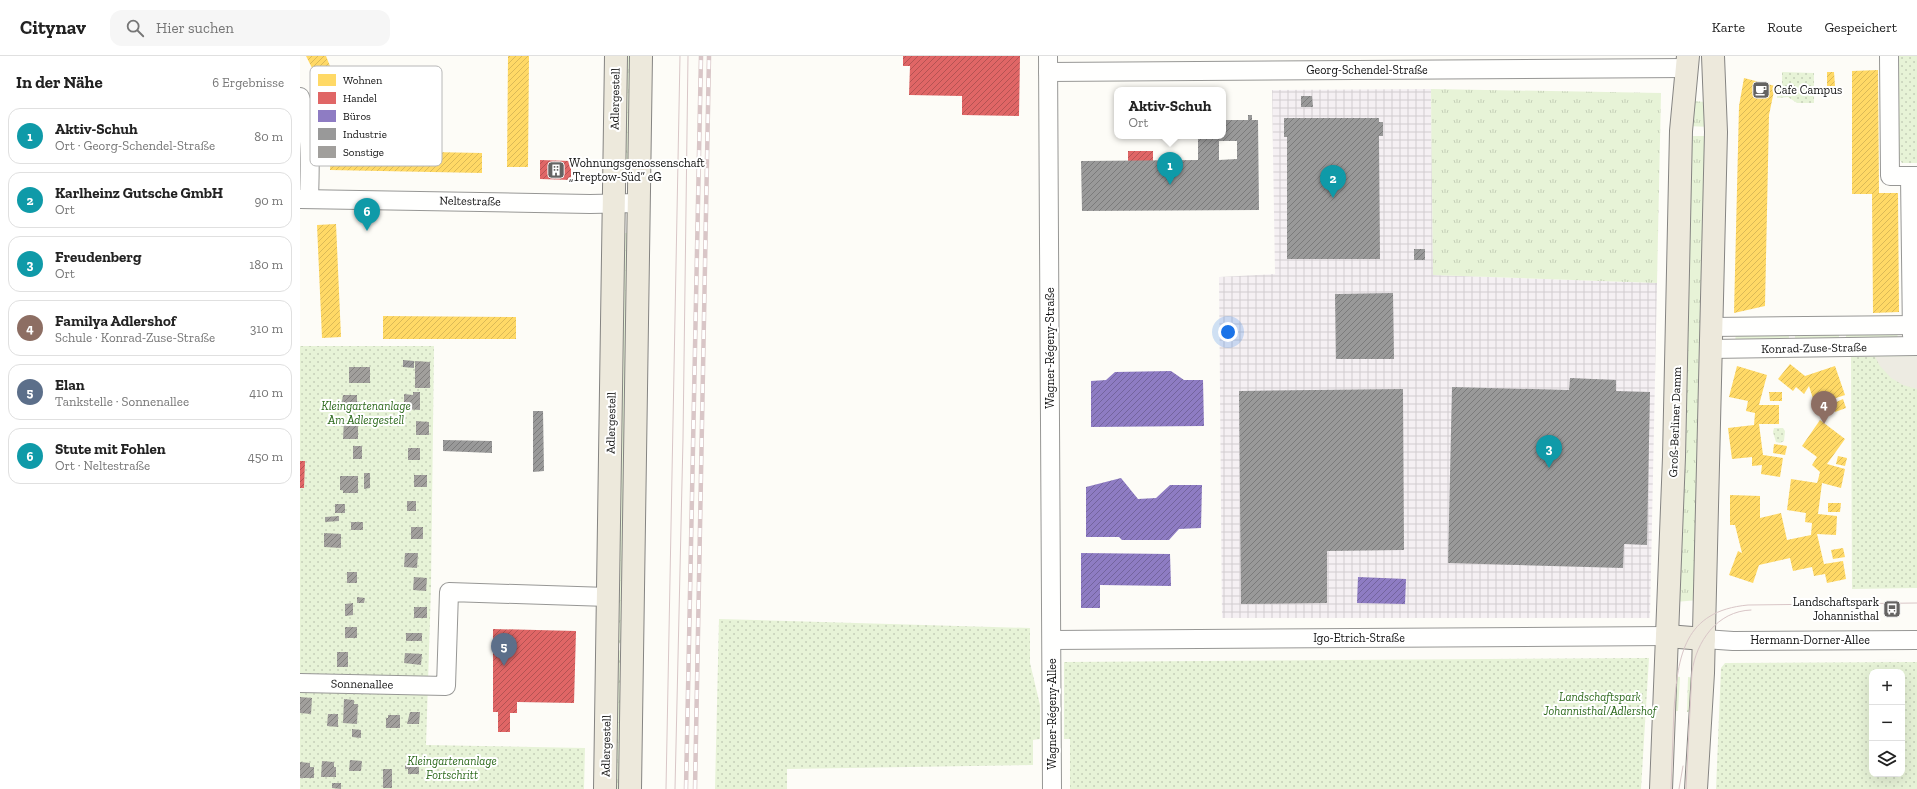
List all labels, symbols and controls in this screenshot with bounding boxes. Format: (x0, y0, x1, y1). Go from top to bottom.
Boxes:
search box (110, 10, 390, 46)
text: Citynav (20, 16, 86, 39)
icon: search (124, 17, 146, 39)
text: Hier suchen (156, 19, 234, 37)
text: Karte (1712, 19, 1745, 36)
text: Route (1767, 19, 1802, 36)
text: Gespeichert (1824, 19, 1897, 36)
street label: Georg-Schendel-Straße (1306, 63, 1428, 77)
legend (310, 66, 442, 166)
street label: Adlergestell (607, 68, 623, 130)
text: In der Nähe (16, 72, 103, 92)
text: Wohnen (343, 74, 383, 87)
text: 6 Ergebnisse (212, 75, 284, 90)
cafe icon: Cafe Campus (1751, 80, 1771, 100)
place label: Cafe Campus (1774, 83, 1842, 97)
popup (1114, 87, 1226, 139)
text: Handel (343, 92, 377, 105)
text: Aktiv-Schuh (1129, 97, 1211, 115)
text: Büros (343, 110, 371, 123)
text: Ort (1129, 115, 1148, 130)
text: Aktiv-Schuh (55, 120, 138, 138)
text: Industrie (343, 128, 387, 141)
text: 1 (27, 129, 33, 144)
text: 80 m (254, 129, 283, 144)
text: Ort · Georg-Schendel-Straße (55, 138, 215, 153)
text: Sonstige (343, 146, 384, 159)
pin: 1 (1157, 152, 1183, 185)
place label: Wohnungsgenossenschaft „Treptow-Süd“ eG (569, 156, 705, 184)
building icon: Wohnungsgenossenschaft „Treptow-Süd“ eG (546, 160, 566, 180)
pin: 2 (1320, 165, 1346, 198)
text: Karlheinz Gutsche GmbH (55, 184, 223, 202)
text: 2 (27, 193, 33, 208)
text: 90 m (254, 193, 283, 208)
street label: Neltestraße (439, 193, 501, 209)
pin: 6 (354, 198, 380, 231)
text: Ort (55, 202, 75, 217)
text: Freudenberg (55, 248, 141, 266)
text: 3 (27, 257, 33, 272)
text: 180 m (249, 257, 283, 272)
text: Ort (55, 266, 75, 281)
street label: Wagner-Régeny-Straße (1043, 287, 1057, 409)
text: Familya Adlershof (55, 312, 176, 330)
text: 4 (26, 321, 34, 336)
text: 310 m (250, 321, 283, 336)
your location (1218, 322, 1238, 342)
text: Schule · Konrad-Zuse-Straße (55, 330, 215, 345)
street label: Konrad-Zuse-Straße (1761, 340, 1867, 356)
street label: Groß-Berliner Damm (1666, 366, 1684, 478)
text: Elan (55, 376, 85, 394)
text: 5 (27, 385, 33, 400)
text: 410 m (249, 385, 283, 400)
pin: 4 (1811, 391, 1837, 424)
street label: Adlergestell (603, 392, 619, 454)
text: Tankstelle · Sonnenallee (55, 394, 189, 409)
park label: Kleingartenanlage Am Adlergestell (321, 399, 411, 427)
pin: 3 (1536, 435, 1562, 468)
text: Stute mit Fohlen (55, 440, 166, 458)
text: 6 (27, 449, 33, 464)
text: 450 m (248, 449, 283, 464)
text: Ort · Neltestraße (55, 458, 150, 473)
place label: Landschaftspark Johannisthal (1793, 595, 1880, 623)
bus stop icon: Landschaftspark Johannisthal (1882, 599, 1902, 619)
street label: Igo-Etrich-Straße (1313, 631, 1405, 645)
pin: 5 (491, 633, 517, 666)
street label: Hermann-Dorner-Allee (1750, 633, 1870, 647)
street label: Wagner-Régeny-Allee (1045, 658, 1059, 770)
map controls (1869, 669, 1905, 777)
button: + (1869, 669, 1905, 705)
street label: Sonnenallee (331, 676, 394, 692)
park label: Landschaftspark Johannisthal/Adlershof (1543, 690, 1658, 718)
button: − (1869, 705, 1905, 741)
street label: Adlergestell (598, 715, 614, 777)
button: layers (1869, 741, 1905, 777)
park label: Kleingartenanlage Fortschritt (407, 754, 497, 782)

